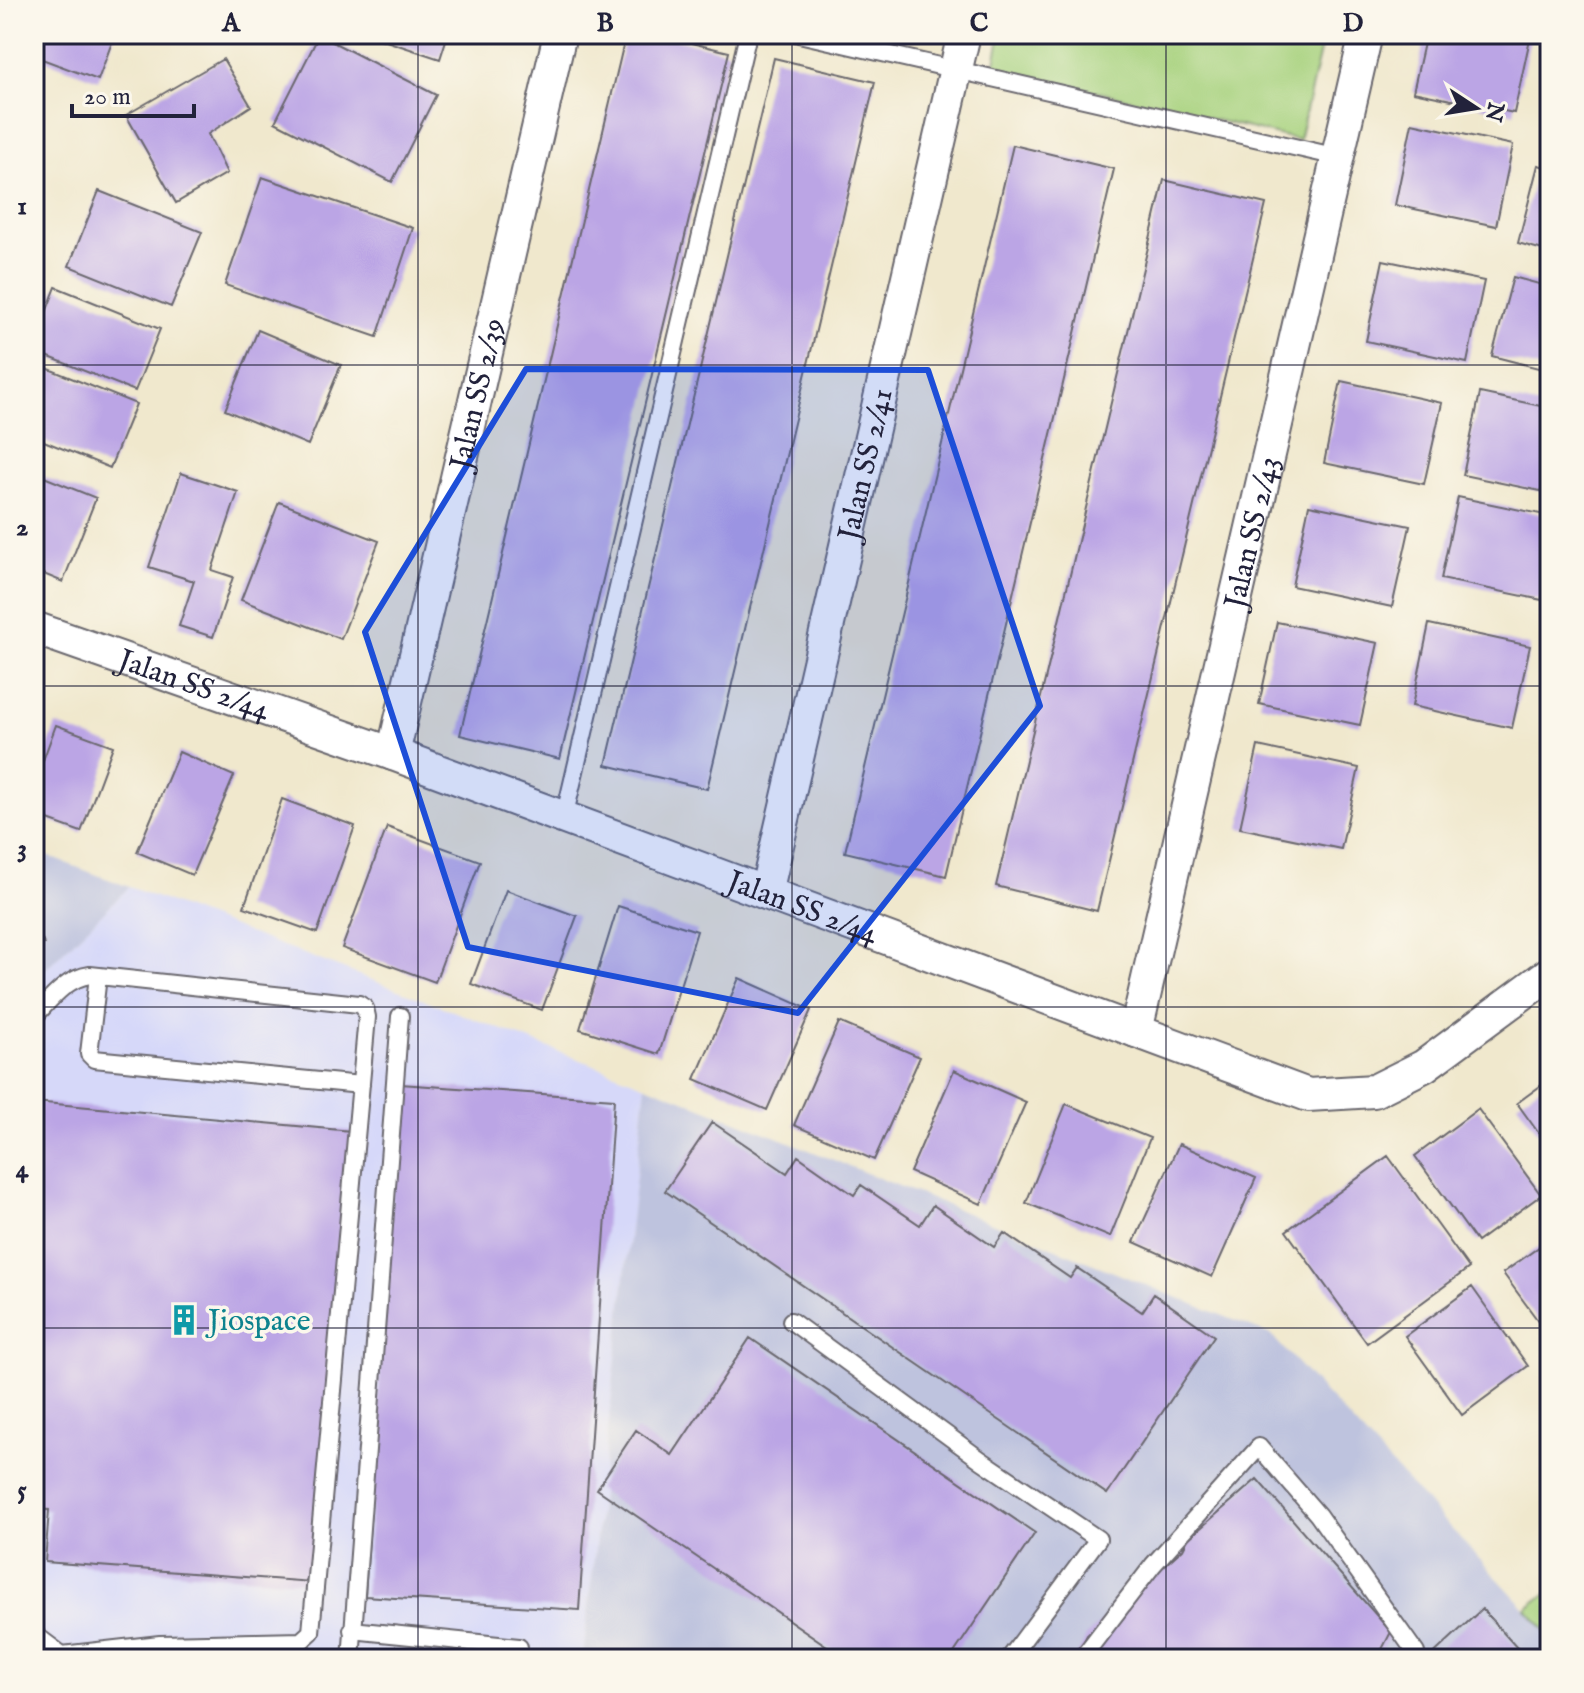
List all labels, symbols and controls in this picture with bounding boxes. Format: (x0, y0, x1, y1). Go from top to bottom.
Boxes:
text: A (221, 7, 241, 40)
text: B (596, 7, 614, 40)
text: C (970, 7, 989, 40)
text: D (1343, 7, 1364, 40)
scale bar (72, 68, 194, 118)
north arrow (1436, 68, 1516, 148)
text: 20 m (84, 82, 131, 113)
text: N (1478, 99, 1509, 124)
text: 1 (17, 190, 27, 223)
street label: Jalan SS 2/39 (442, 315, 514, 476)
street label: Jalan SS 2/41 (830, 385, 903, 547)
street label: Jalan SS 2/43 (1216, 453, 1289, 615)
text: 2 (16, 511, 28, 544)
street label: Jalan SS 2/44 (110, 641, 275, 730)
text: 3 (17, 832, 27, 865)
street label: Jalan SS 2/44 (719, 862, 883, 954)
text: 4 (16, 1153, 30, 1186)
building icon: Jiospace (167, 1303, 201, 1337)
place label: Jiospace (205, 1303, 310, 1341)
text: 5 (17, 1474, 27, 1507)

